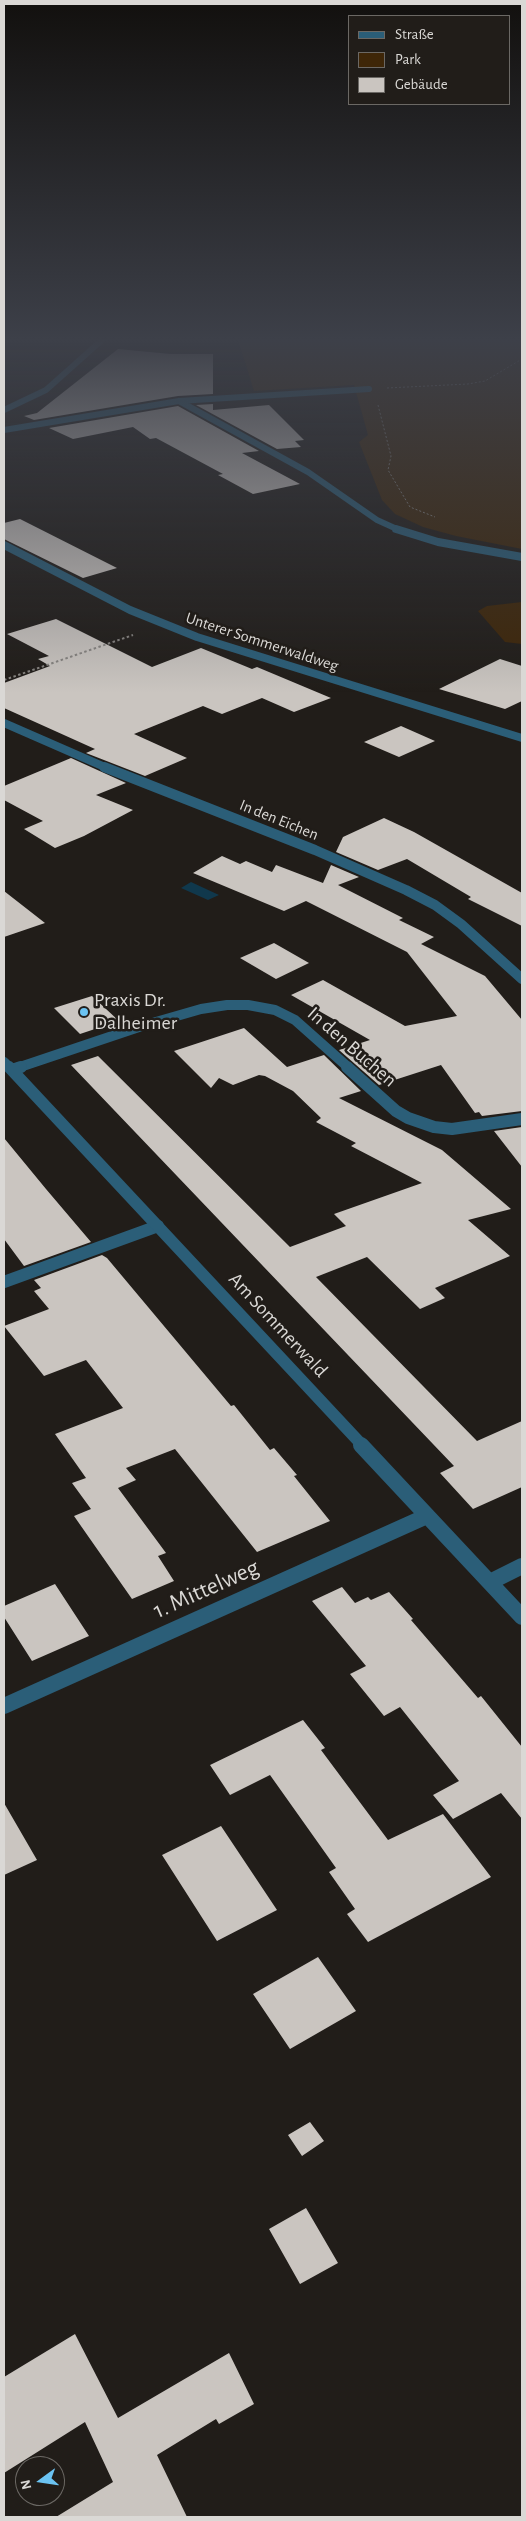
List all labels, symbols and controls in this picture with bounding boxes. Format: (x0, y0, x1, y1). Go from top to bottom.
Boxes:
legend (348, 15, 511, 105)
text: Straße (395, 27, 434, 42)
text: Park (395, 52, 421, 67)
text: Gebäude (395, 77, 448, 92)
street label: Unterer Sommerwaldweg (183, 608, 341, 676)
street label: In den Eichen (237, 796, 321, 844)
place label: Praxis Dr. Dalheimer (94, 988, 177, 1035)
street label: In den Buchen (302, 1002, 402, 1092)
marker: Praxis Dr. Dalheimer (78, 1006, 90, 1018)
street label: Am Sommerwald (223, 1268, 333, 1382)
street label: 1. Mittelweg (149, 1553, 263, 1625)
north arrow (15, 2456, 65, 2506)
text: N (18, 2478, 34, 2491)

